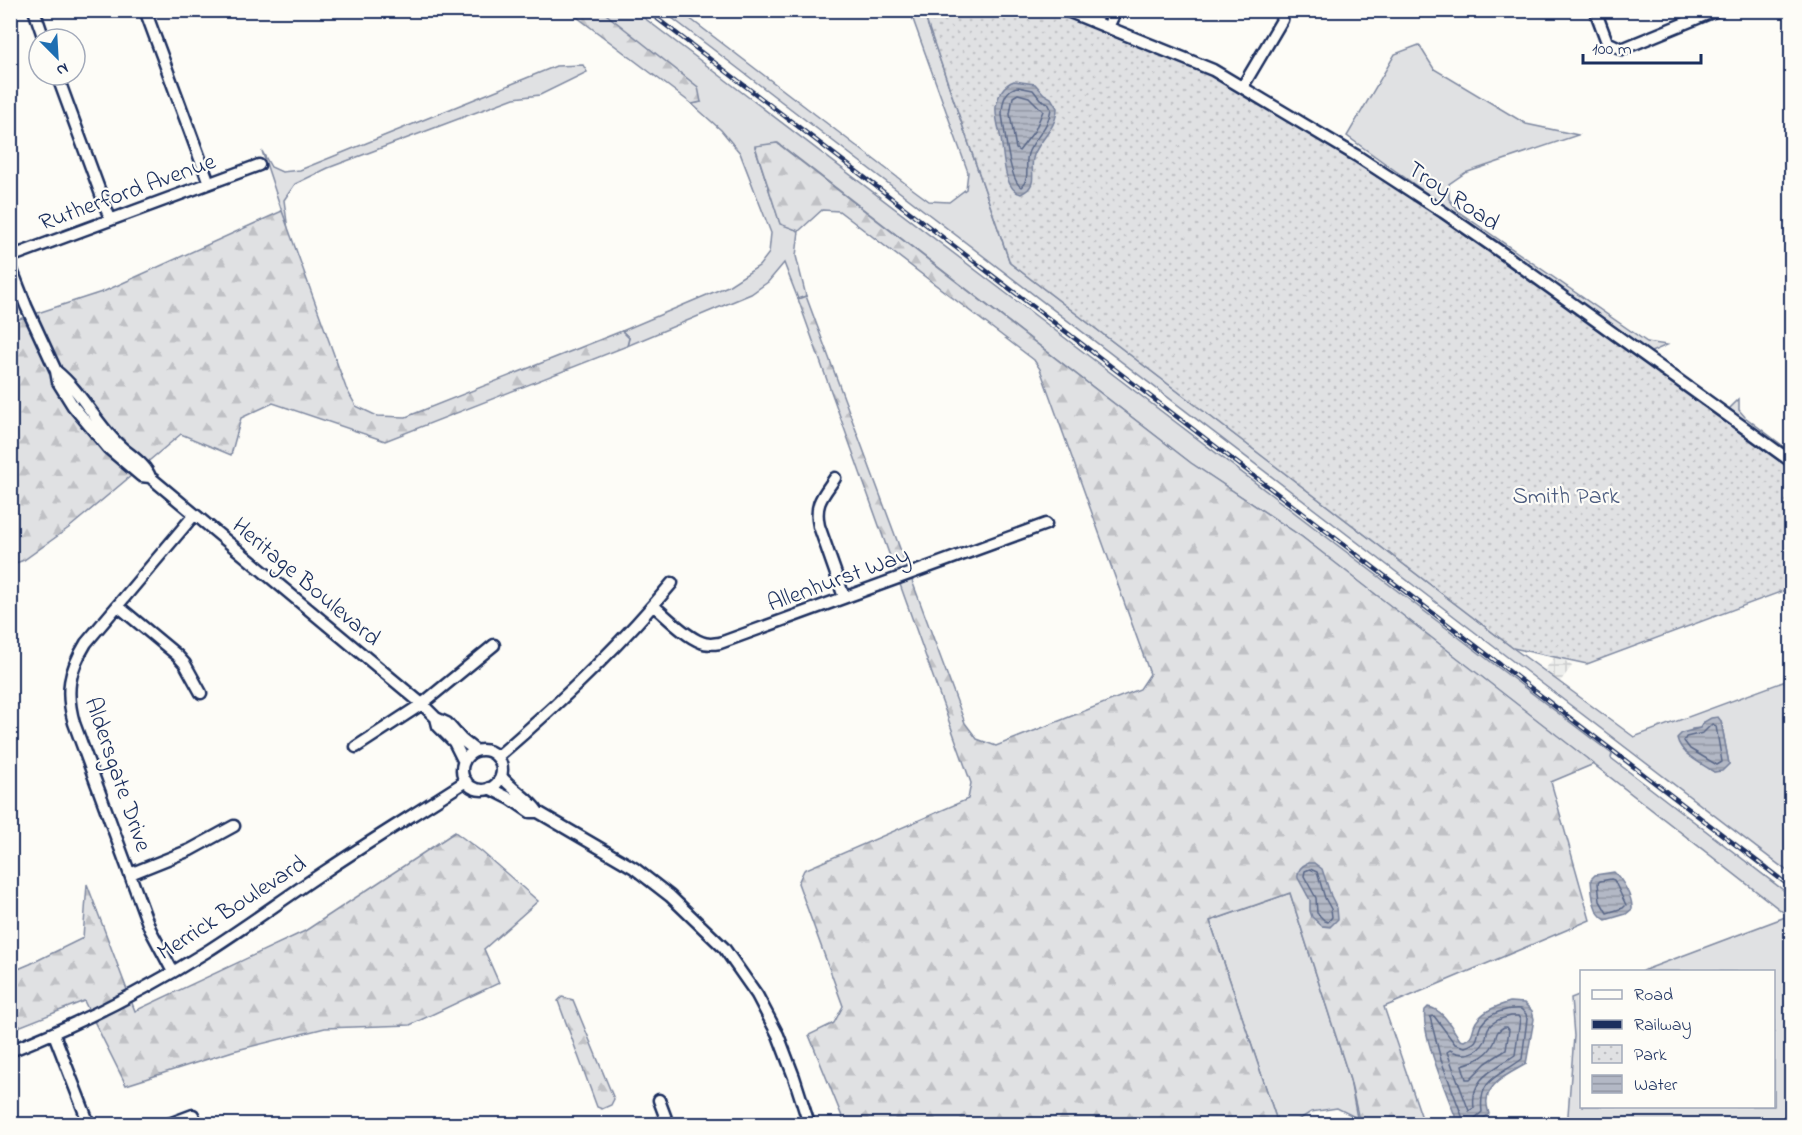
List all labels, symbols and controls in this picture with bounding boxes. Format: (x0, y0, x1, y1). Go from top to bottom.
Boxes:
north arrow (27, 27, 87, 87)
scale bar (1583, 27, 1702, 65)
text: 100 m (1592, 37, 1632, 63)
text: N (52, 56, 72, 82)
street label: Rutherford Avenue (35, 145, 221, 242)
street label: Troy Road (1399, 153, 1506, 242)
park label: Smith Park (1512, 480, 1620, 515)
street label: Heritage Boulevard (223, 510, 388, 656)
street label: Allenhurst Way (763, 538, 915, 623)
street label: Aldersgate Drive (74, 693, 160, 857)
street label: Merrick Boulevard (151, 847, 314, 971)
legend (1580, 970, 1775, 1108)
text: Road (1634, 983, 1673, 1009)
text: Railway (1634, 1013, 1691, 1039)
text: Park (1634, 1043, 1667, 1069)
text: Water (1634, 1073, 1678, 1099)

